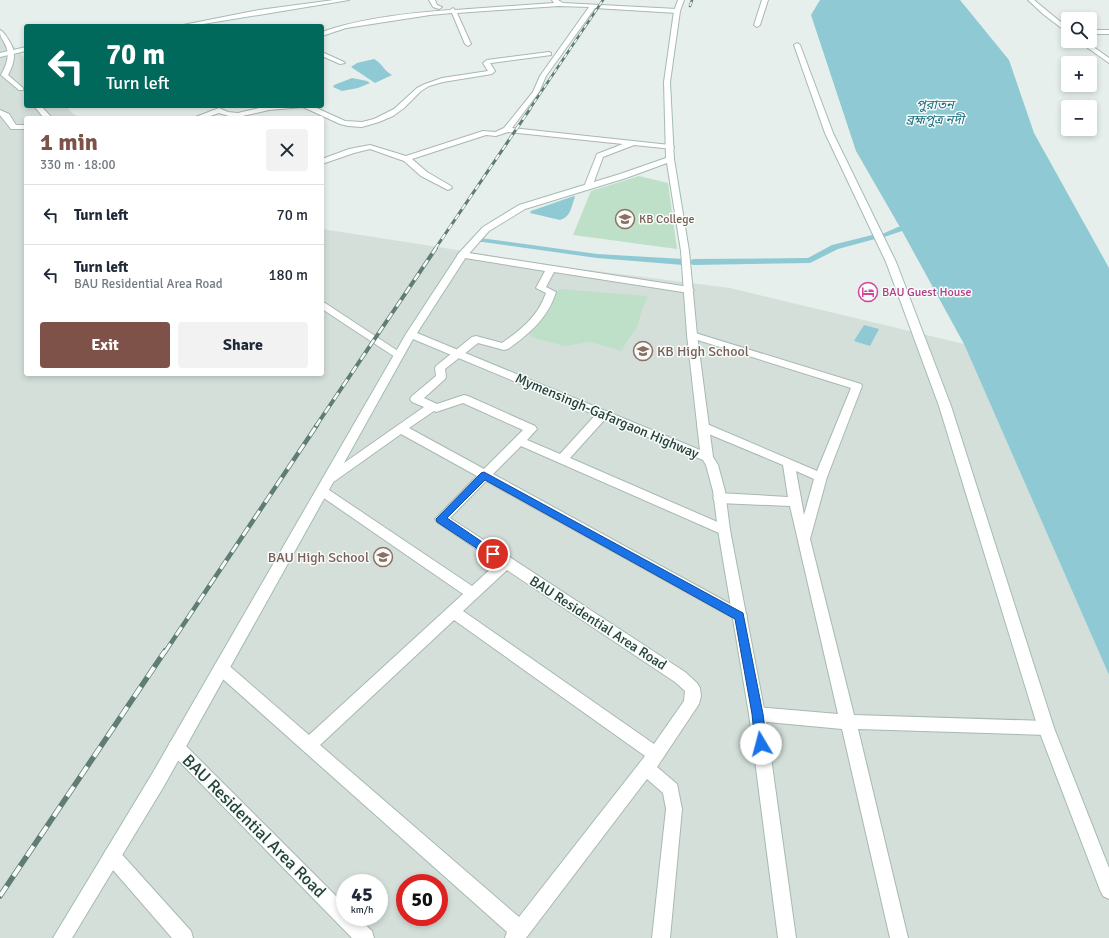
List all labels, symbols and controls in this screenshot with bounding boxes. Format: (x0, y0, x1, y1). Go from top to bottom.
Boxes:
map controls (1061, 12, 1097, 136)
button: search (1061, 12, 1097, 48)
text: 70 m (106, 38, 165, 72)
icon: left (40, 40, 92, 92)
button: + (1061, 56, 1097, 92)
text: Turn left (106, 72, 169, 94)
water label: পুরাতন ব্রহ্মপুত্র নদী (906, 97, 967, 128)
button: − (1061, 100, 1097, 136)
text: 1 min (40, 127, 98, 157)
button: close (266, 129, 308, 171)
text: 330 m · 18:00 (40, 157, 116, 173)
icon: left (40, 204, 62, 226)
text: Turn left (74, 206, 128, 224)
text: 70 m (277, 206, 308, 224)
school or university icon: KB College (614, 208, 636, 230)
place label: KB College (639, 212, 695, 227)
text: Turn left (74, 258, 128, 276)
icon: left (40, 264, 62, 286)
text: 180 m (268, 266, 308, 284)
text: BAU Residential Area Road (74, 276, 223, 292)
hotel icon: BAU Guest House (857, 281, 879, 303)
place label: BAU Guest House (882, 285, 972, 300)
button: Exit (40, 322, 170, 368)
button: Share (178, 322, 308, 368)
school or university icon: KB High School (632, 340, 654, 362)
place label: KB High School (657, 343, 749, 360)
street label: Mymensingh-Gafargaon Highway (513, 369, 702, 463)
pin (476, 537, 510, 571)
icon: arrive (482, 543, 504, 565)
school or university icon: BAU High School (372, 546, 394, 568)
place label: BAU High School (268, 549, 369, 566)
street label: BAU Residential Area Road (526, 572, 670, 674)
position arrow (740, 723, 782, 765)
street label: BAU Residential Area Road (178, 750, 330, 902)
speed limit sign: 50 (396, 874, 448, 926)
text: 45 (351, 882, 373, 907)
text: km/h (351, 904, 373, 916)

